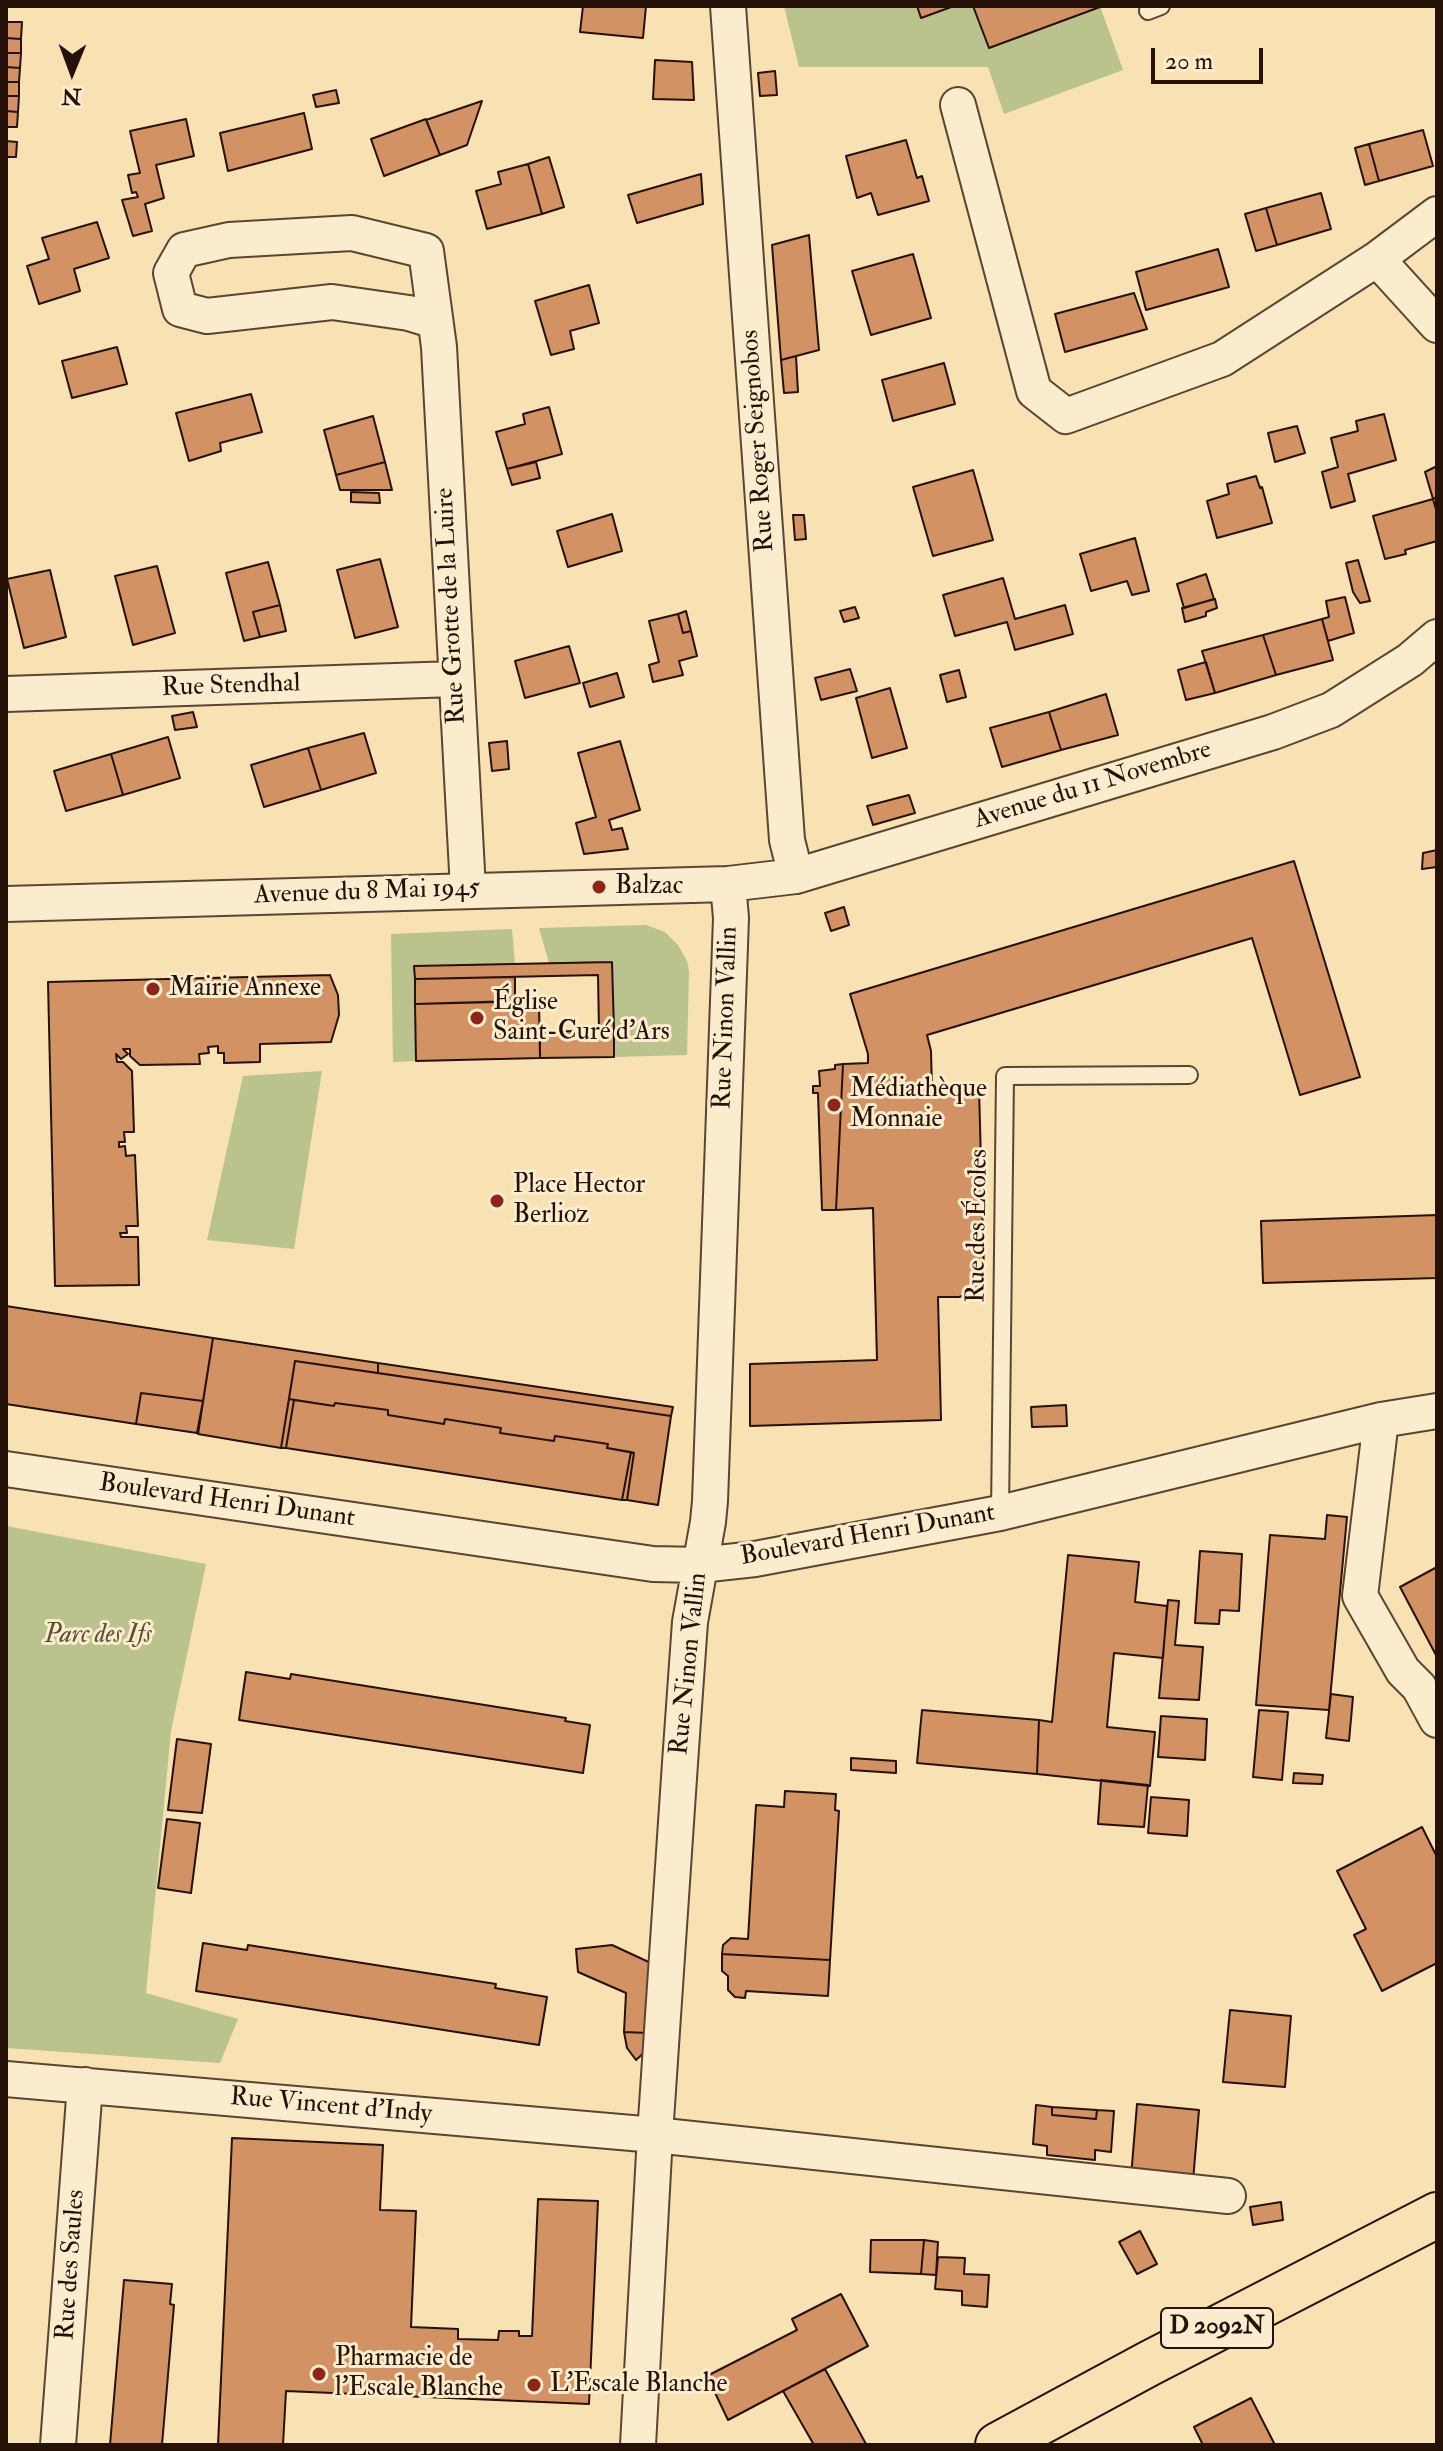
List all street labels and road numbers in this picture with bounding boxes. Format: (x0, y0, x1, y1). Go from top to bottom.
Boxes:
street label: Rue Roger Seignobos (736, 329, 782, 553)
street label: Rue Grotte de la Luire (430, 487, 474, 725)
street label: Rue Stendhal (161, 669, 301, 705)
street label: Avenue du 11 Novembre (971, 735, 1215, 837)
street label: Avenue du 8 Mai 1945 (253, 873, 481, 913)
street label: Rue Ninon Vallin (708, 926, 746, 1110)
street label: Rue des Écoles (962, 1149, 996, 1303)
street label: Boulevard Henri Dunant (97, 1469, 357, 1535)
street label: Boulevard Henri Dunant (738, 1498, 998, 1574)
street label: Rue Ninon Vallin (665, 1571, 715, 1757)
street label: Rue Vincent d'Indy (229, 2083, 433, 2131)
street label: Rue des Saules (51, 2189, 93, 2341)
road number: D 2092N (1161, 2308, 1273, 2348)

